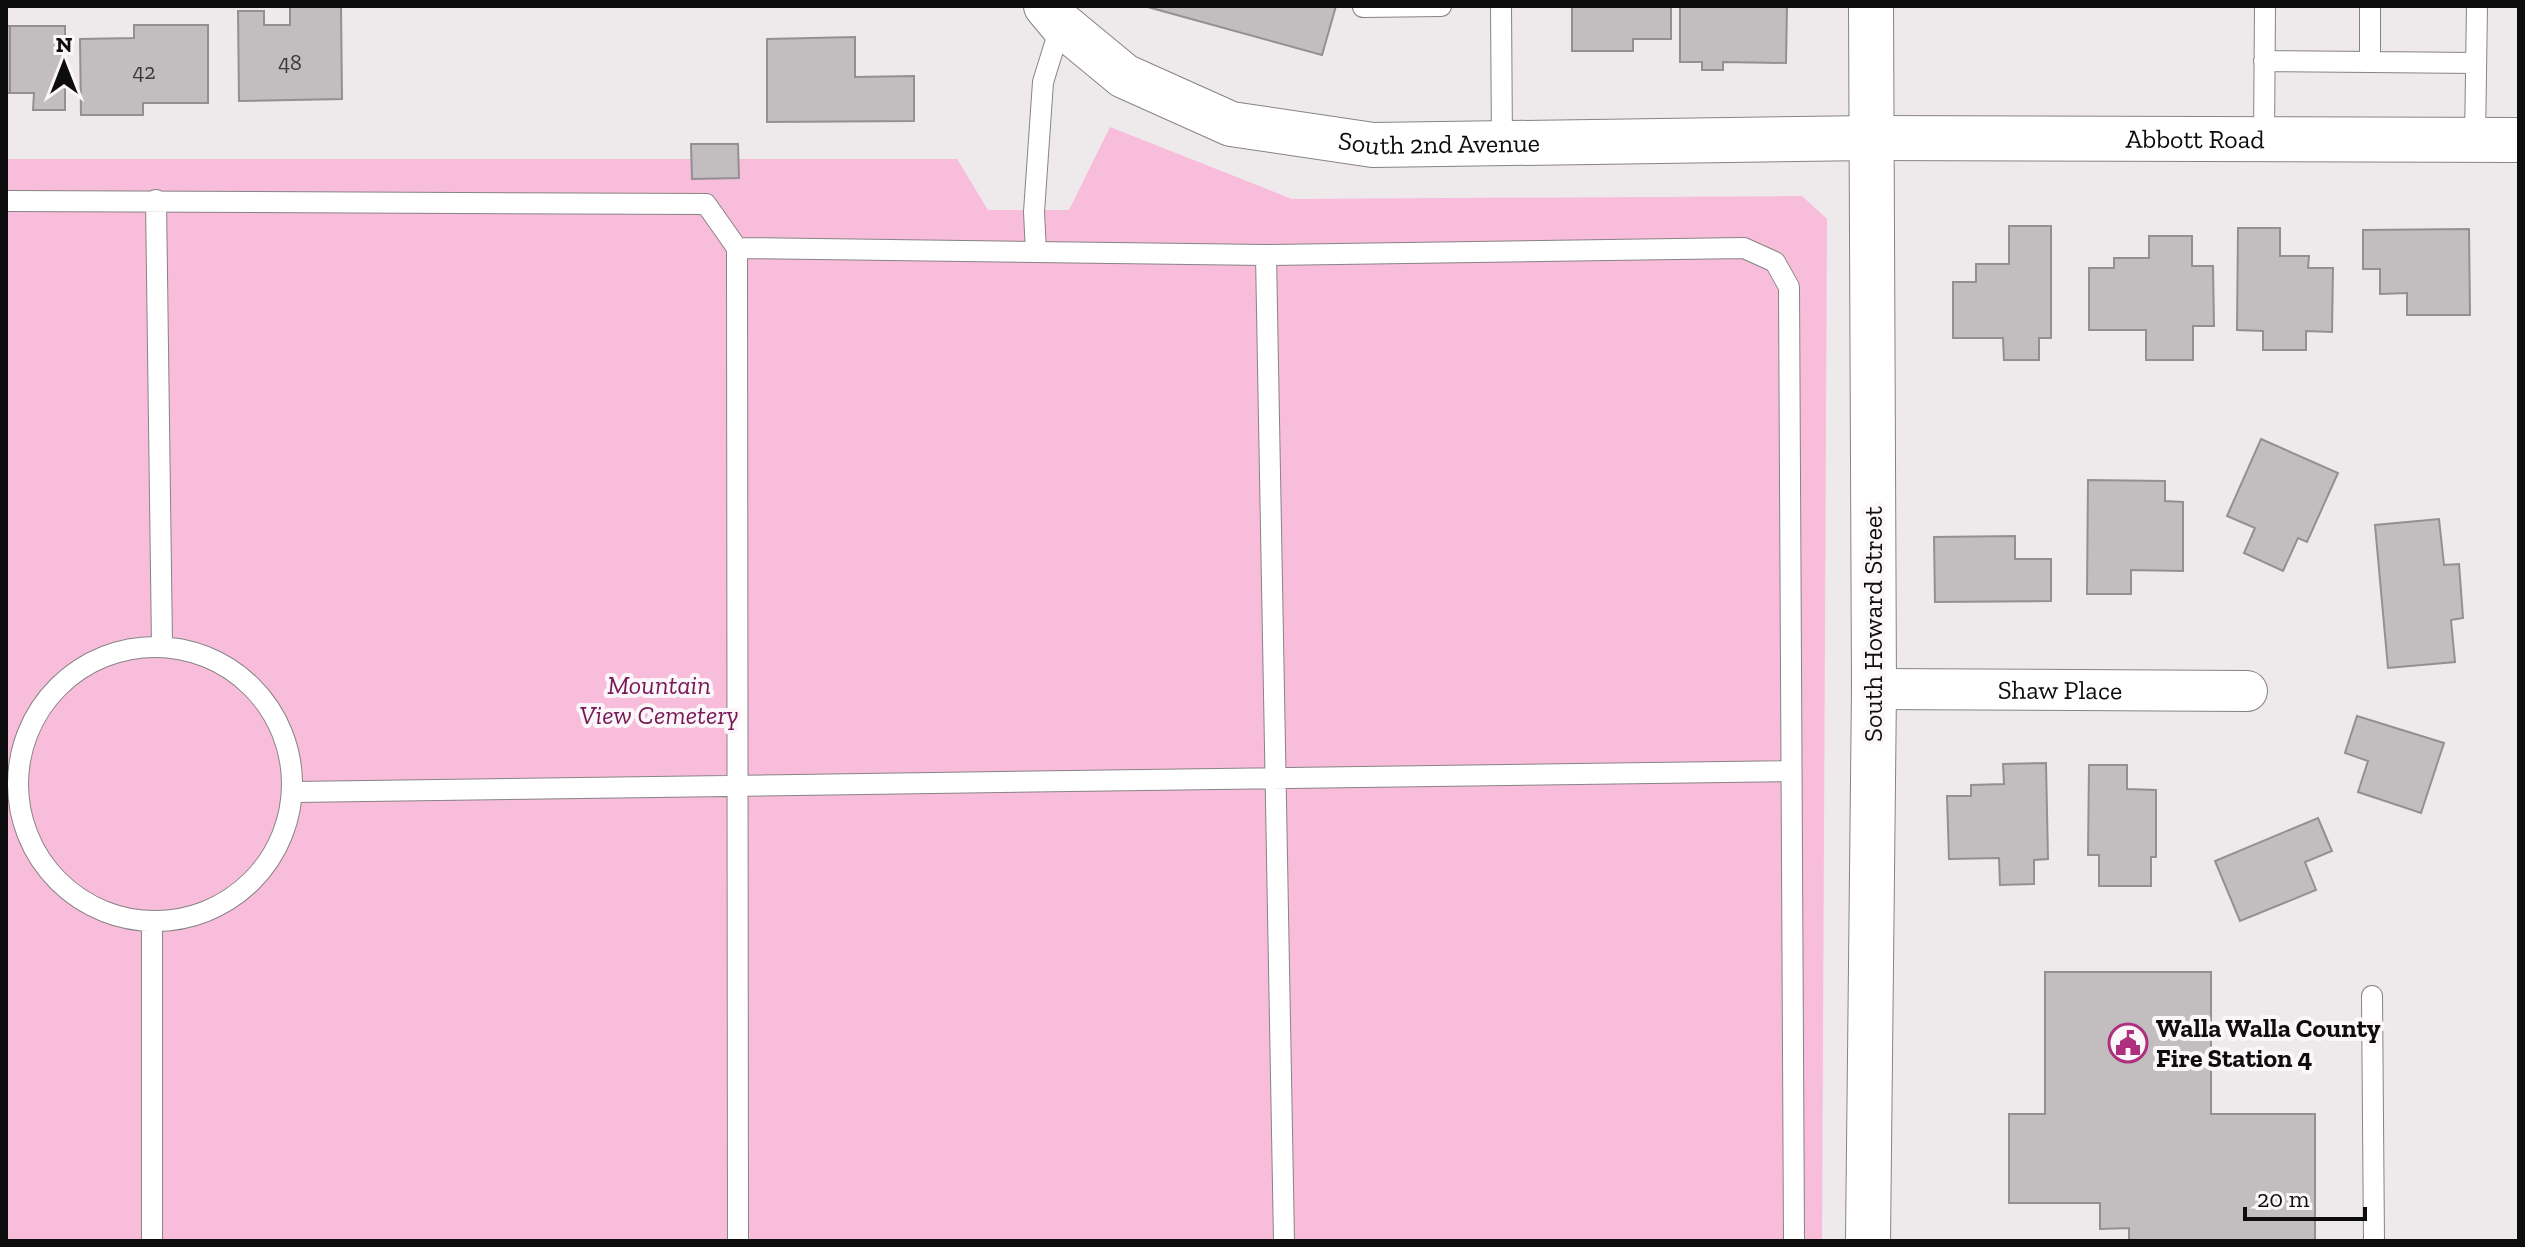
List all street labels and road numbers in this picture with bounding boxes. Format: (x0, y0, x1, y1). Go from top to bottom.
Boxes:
street label: Abbott Road (2125, 123, 2265, 155)
street label: South 2nd Avenue (1336, 124, 1540, 162)
street label: South Howard Street (1857, 506, 1889, 742)
street label: Shaw Place (1998, 674, 2122, 706)

